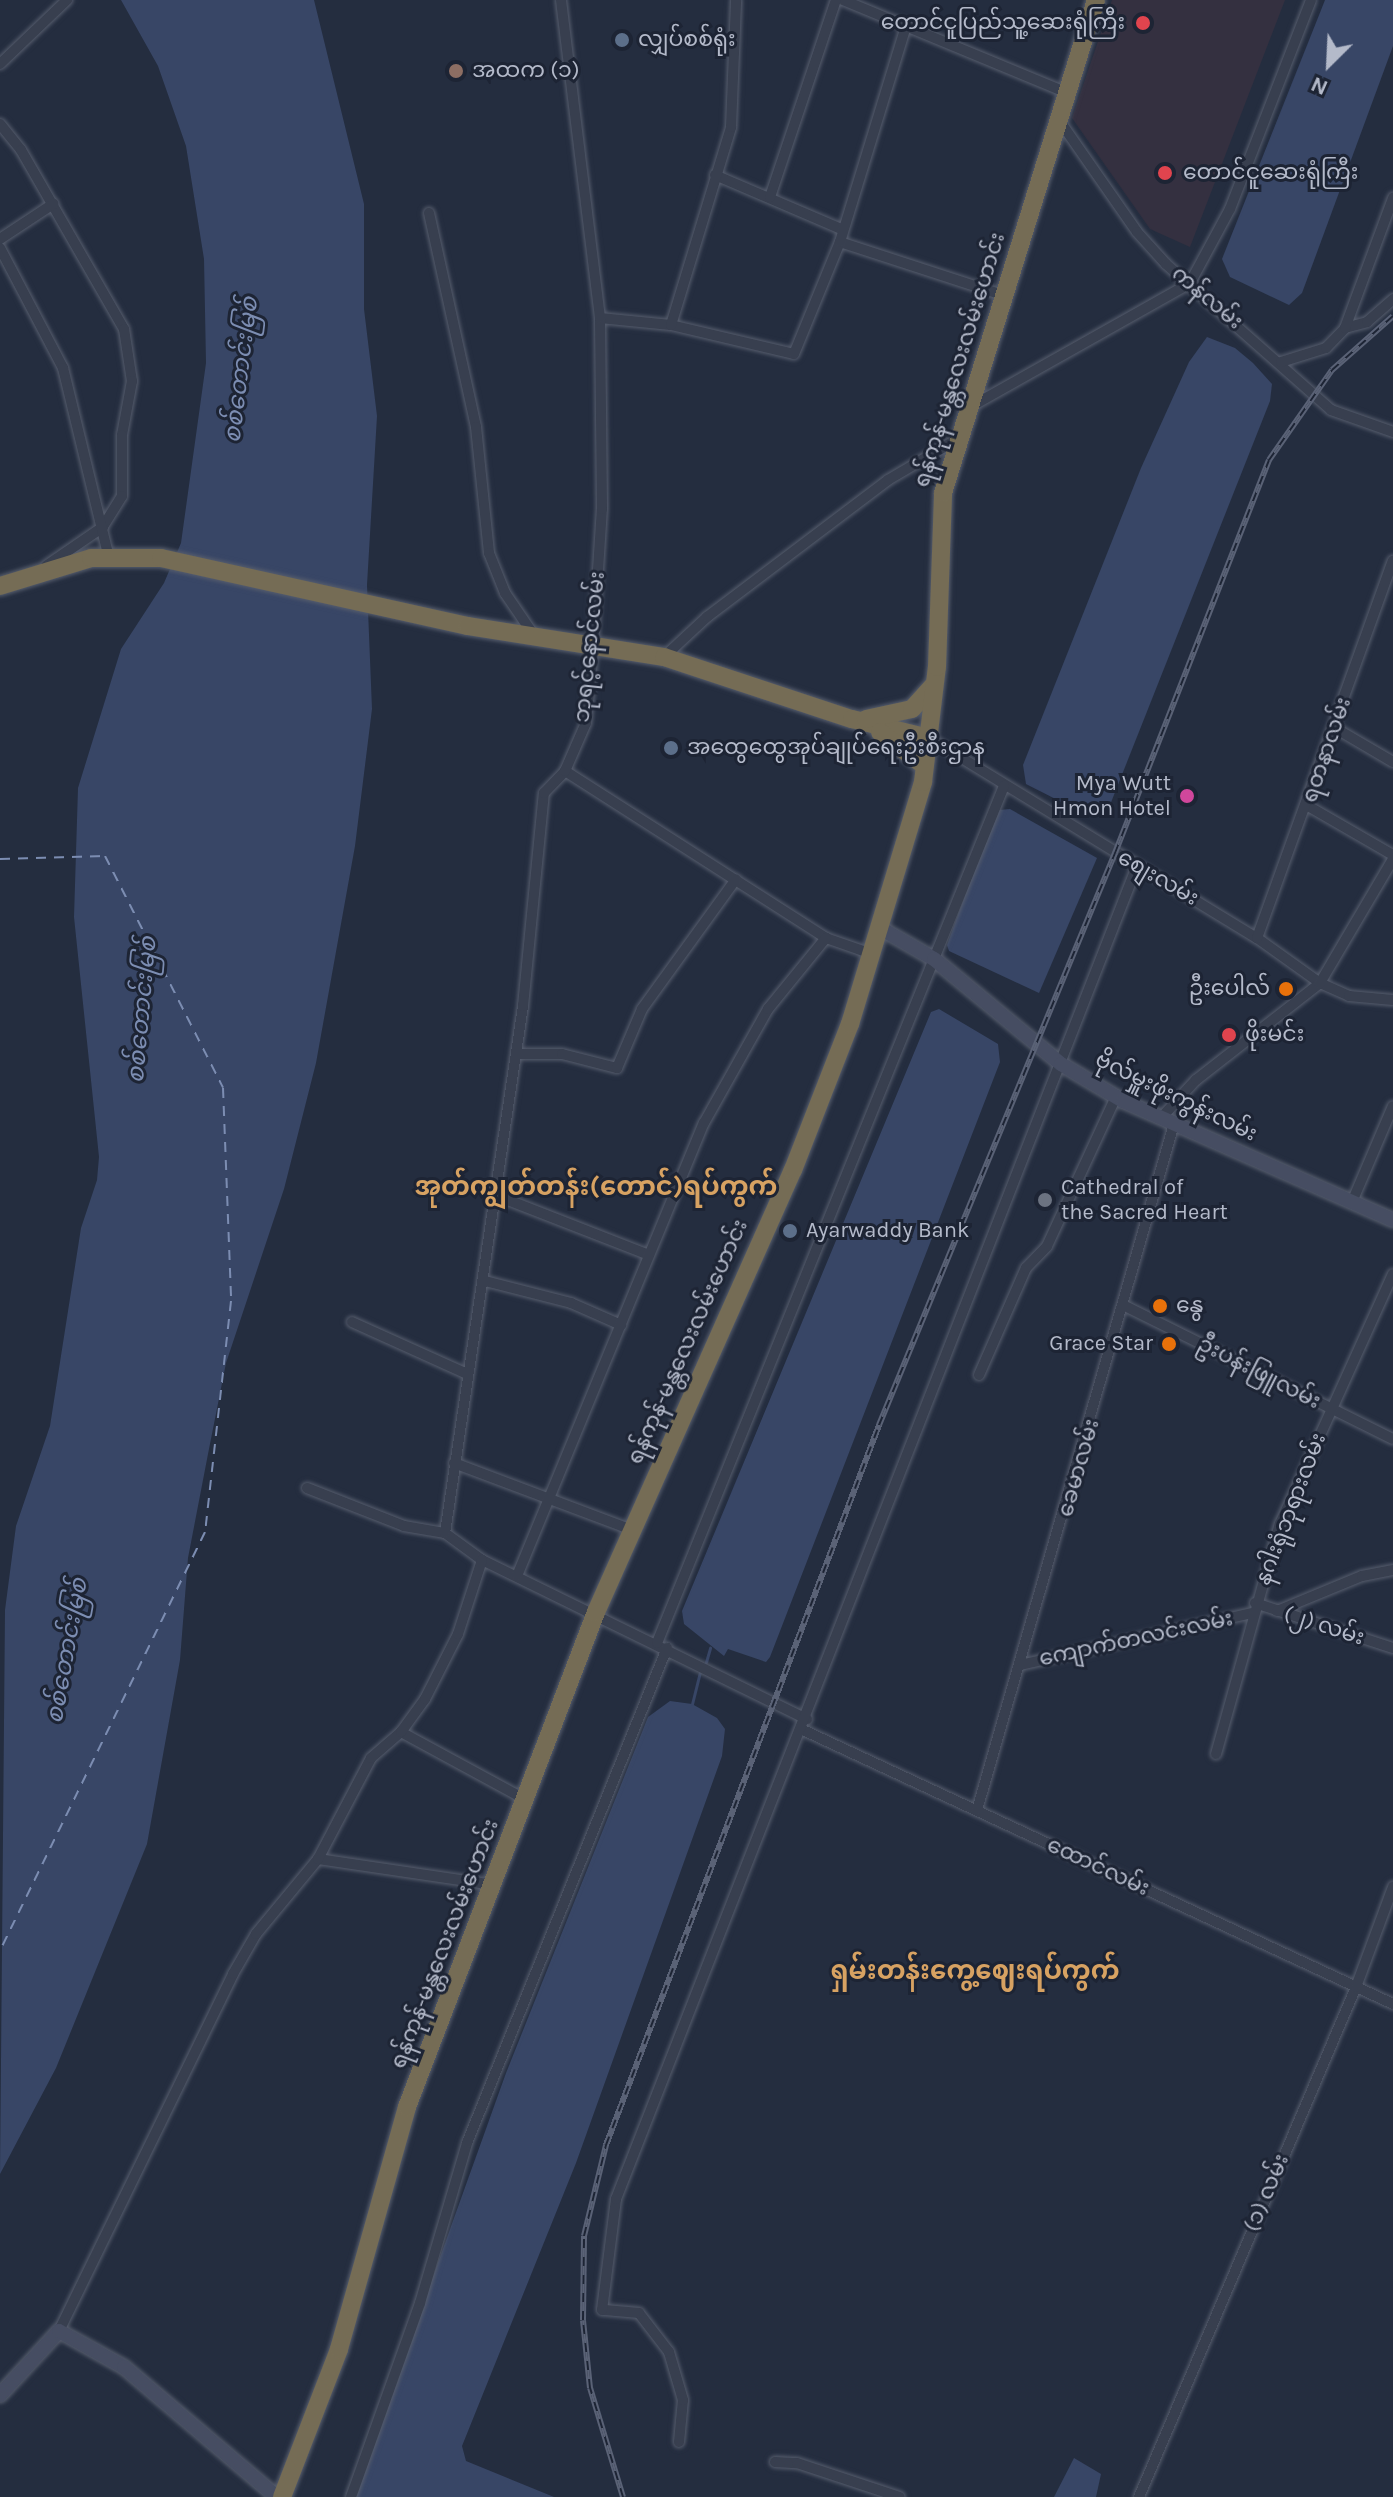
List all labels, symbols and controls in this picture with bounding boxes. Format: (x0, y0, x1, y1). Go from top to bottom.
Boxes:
place label: တောင်ငူပြည်သူ့ဆေးရုံကြီး (881, 10, 1125, 36)
marker: တောင်ငူပြည်သူ့ဆေးရုံကြီး (1132, 12, 1154, 34)
north arrow (1289, 24, 1369, 104)
place label: လျှပ်စစ်ရုံး (638, 27, 736, 53)
marker: လျှပ်စစ်ရုံး (613, 31, 631, 49)
place label: အထက (၁) (472, 58, 580, 84)
marker: အထက (၁) (447, 62, 465, 80)
text: N (1307, 71, 1332, 101)
place label: တောင်ငူဆေးရုံကြီး (1183, 160, 1358, 186)
marker: တောင်ငူဆေးရုံကြီး (1154, 162, 1176, 184)
street label: ရန်ကုန်-မန္တလေးလမ်းဟောင်း (909, 230, 1011, 490)
street label: ကန်လမ်း (1166, 261, 1248, 335)
water label: စစ်တောင်းမြစ် (218, 295, 264, 445)
street label: ဘုရင့်နောင်လမ်း (569, 570, 611, 724)
street label: ရတနာလမ်း (1297, 694, 1357, 806)
place label: အထွေထွေအုပ်ချုပ်ရေးဦးစီးဌာန (687, 735, 985, 761)
marker: အထွေထွေအုပ်ချုပ်ရေးဦးစီးဌာန (662, 739, 680, 757)
place label: Mya Wutt Hmon Hotel (1053, 770, 1171, 822)
marker: Mya Wutt Hmon Hotel (1178, 787, 1196, 805)
street label: စျေးလမ်း (1113, 844, 1203, 912)
water label: စစ်တောင်းမြစ် (121, 936, 163, 1084)
place label: ဦးပေါလ် (1189, 976, 1270, 1002)
marker: ဦးပေါလ် (1277, 980, 1295, 998)
place label: ဖိုးမင်း (1245, 1022, 1304, 1048)
marker: ဖိုးမင်း (1220, 1026, 1238, 1044)
street label: ဗိုလ်မှူးဖိုးကွန်းလမ်း (1091, 1046, 1261, 1148)
district label: အုတ်ကျွတ်တန်း(တောင်)ရပ်ကွက် (415, 1171, 777, 1203)
place label: Cathedral of the Sacred Heart (1061, 1174, 1228, 1226)
marker: Cathedral of the Sacred Heart (1036, 1191, 1054, 1209)
street label: ရန်ကုန်-မန္တလေးလမ်းဟောင်း (622, 1216, 754, 1468)
place label: Ayarwaddy Bank (806, 1218, 969, 1244)
marker: Ayarwaddy Bank (781, 1222, 799, 1240)
place label: နွေ (1176, 1293, 1203, 1319)
marker: နွေ (1151, 1297, 1169, 1315)
place label: Grace Star (1049, 1331, 1153, 1357)
street label: ဦးပန်းဖြူလမ်း (1193, 1331, 1325, 1415)
marker: Grace Star (1160, 1335, 1178, 1353)
street label: ခေမာလမ်း (1052, 1416, 1106, 1520)
street label: နဂါးရုံဘုရားလမ်း (1250, 1429, 1332, 1589)
water label: စစ်တောင်းမြစ် (40, 1576, 94, 1726)
street label: (၂) လမ်း (1280, 1601, 1368, 1651)
street label: ကျောက်တလင်းလမ်း (1037, 1606, 1235, 1672)
street label: ရန်ကုန်-မန္တလေးလမ်းဟောင်း (385, 1816, 505, 2072)
street label: ထောင်လမ်း (1043, 1832, 1153, 1902)
district label: ရှမ်းတန်းကွေ့ဈေးရပ်ကွက် (830, 1955, 1120, 1987)
street label: (၁) လမ်း (1239, 2150, 1295, 2236)

